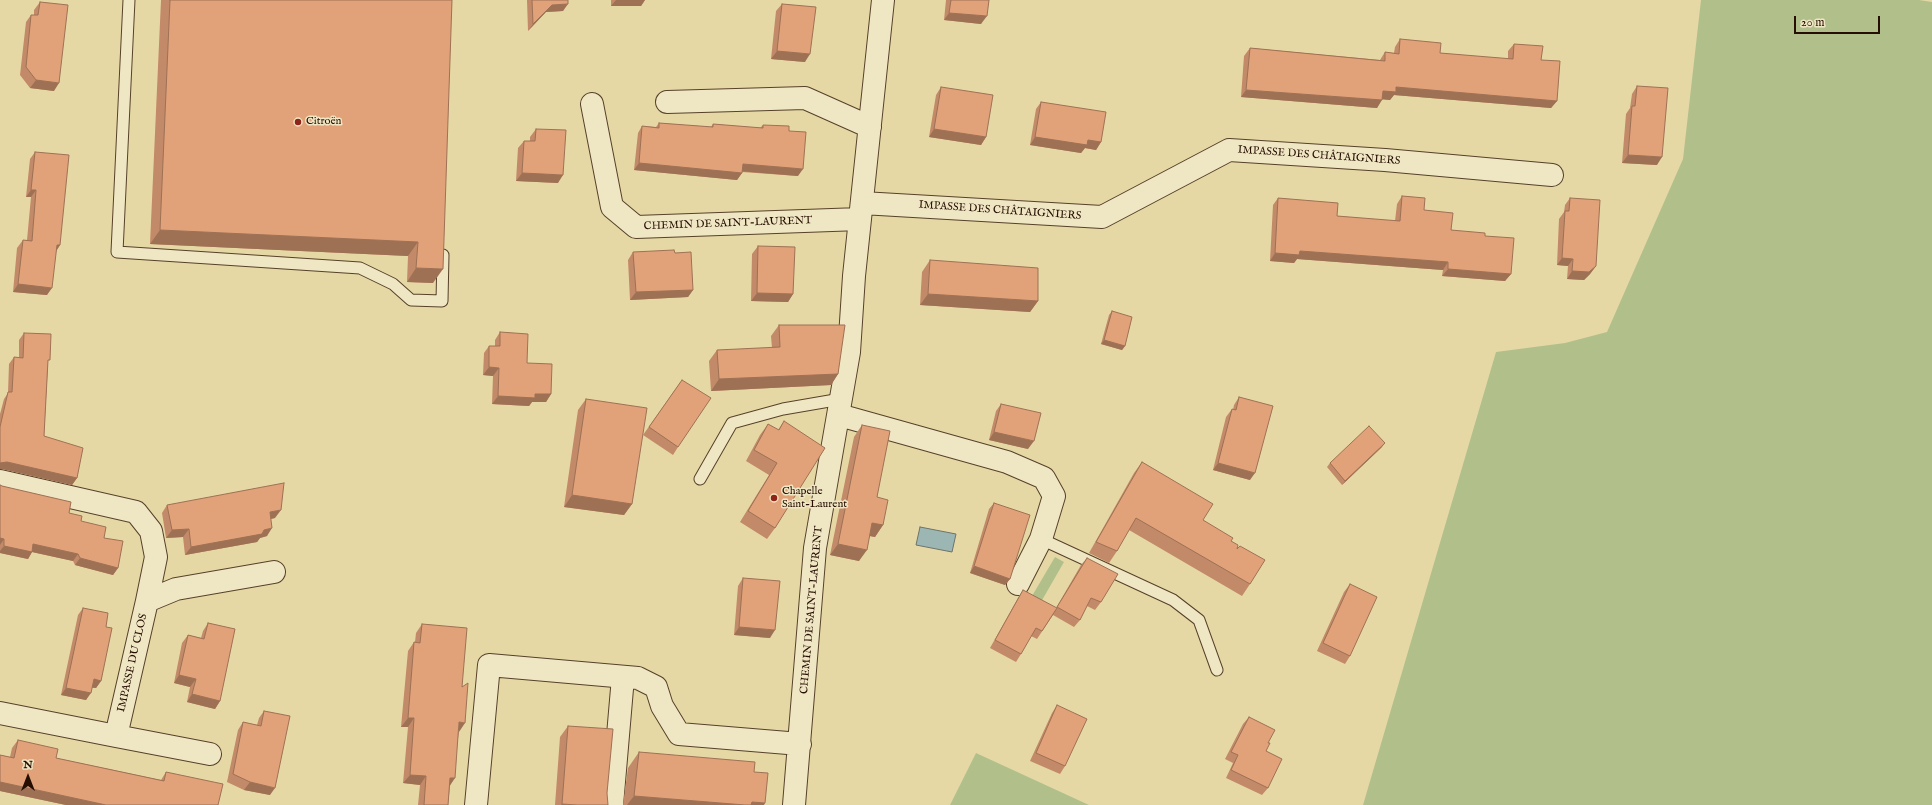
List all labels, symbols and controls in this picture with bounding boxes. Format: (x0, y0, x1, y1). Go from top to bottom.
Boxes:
scale bar (1796, 8, 1882, 34)
text: 20 m (1801, 15, 1824, 30)
place label: Citroën (306, 115, 341, 129)
marker: Citroën (293, 117, 303, 127)
street label: IMPASSE DES CHÂTAIGNIERS (1237, 144, 1401, 168)
street label: IMPASSE DES CHÂTAIGNIERS (918, 199, 1082, 223)
street label: CHEMIN DE SAINT-LAURENT (643, 214, 813, 234)
place label: Chapelle Saint-Laurent (782, 485, 847, 511)
marker: Chapelle Saint-Laurent (769, 493, 779, 503)
street label: CHEMIN DE SAINT-LAURENT (798, 525, 826, 695)
street label: IMPASSE DU CLOS (115, 612, 151, 714)
north arrow (8, 757, 48, 797)
text: N (23, 758, 33, 772)

